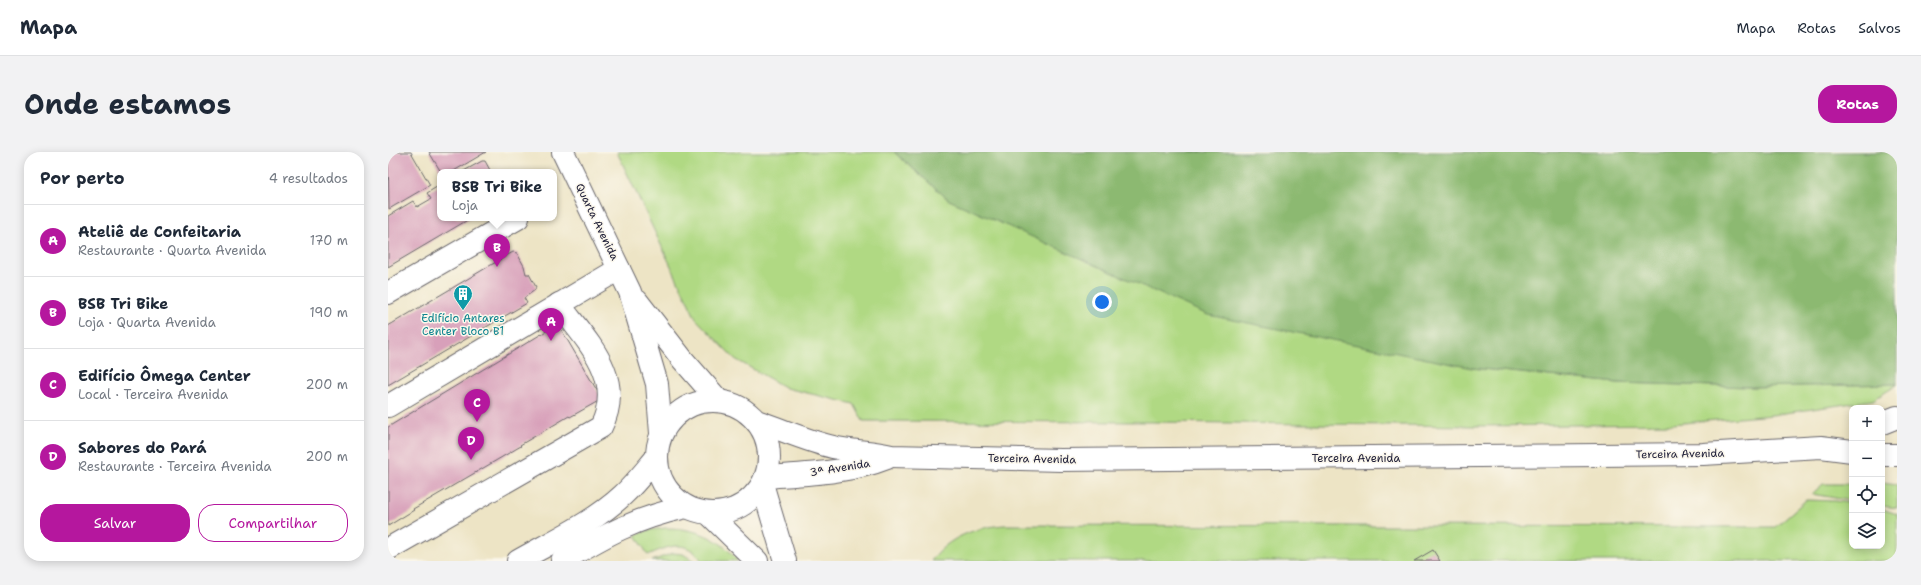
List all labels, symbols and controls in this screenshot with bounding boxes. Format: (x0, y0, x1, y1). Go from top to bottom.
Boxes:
text: Mapa (20, 15, 77, 40)
text: Mapa (1736, 19, 1775, 37)
text: Rotas (1797, 19, 1836, 37)
text: Salvos (1858, 19, 1901, 37)
text: Onde estamos (24, 85, 231, 123)
button: Rotas (1818, 85, 1897, 123)
text: Por perto (40, 167, 125, 189)
popup (437, 169, 557, 221)
text: 4 resultados (269, 170, 348, 187)
text: BSB Tri Bike (452, 177, 542, 197)
street label: Quarta Avenida (572, 181, 622, 263)
text: Loja (452, 197, 478, 214)
text: Ateliê de Confeitaria (78, 222, 241, 242)
text: A (48, 232, 58, 249)
text: 170 m (310, 232, 348, 249)
pin: B (484, 234, 510, 267)
text: Restaurante · Quarta Avenida (78, 242, 266, 259)
building icon: Edifício Antares Center Bloco B1 (452, 283, 474, 311)
your location (1092, 292, 1112, 312)
text: BSB Tri Bike (78, 294, 168, 314)
text: B (49, 304, 57, 321)
text: 190 m (309, 304, 348, 321)
pin: A (538, 308, 564, 341)
place label: Edifício Antares Center Bloco B1 (421, 311, 505, 339)
text: Loja · Quarta Avenida (78, 314, 216, 331)
text: Edifício Ômega Center (78, 366, 251, 386)
text: C (49, 376, 57, 393)
text: 200 m (306, 376, 348, 393)
text: Local · Terceira Avenida (78, 386, 228, 403)
pin: C (464, 389, 490, 422)
map controls (1849, 405, 1885, 549)
button: + (1849, 405, 1885, 441)
pin: D (458, 427, 484, 460)
text: Sabores do Pará (78, 438, 207, 458)
button: − (1849, 441, 1885, 477)
street label: Terceira Avenida (1636, 446, 1725, 462)
text: D (48, 448, 58, 465)
text: 200 m (306, 448, 348, 465)
street label: Terceira Avenida (988, 451, 1077, 467)
street label: Terceira Avenida (1312, 451, 1400, 466)
street label: 3ª Avenida (809, 456, 871, 480)
text: Restaurante · Terceira Avenida (78, 458, 272, 475)
button: locate (1849, 477, 1885, 513)
button: Salvar (40, 504, 190, 542)
button: Compartilhar (198, 504, 348, 542)
button: layers (1849, 513, 1885, 549)

